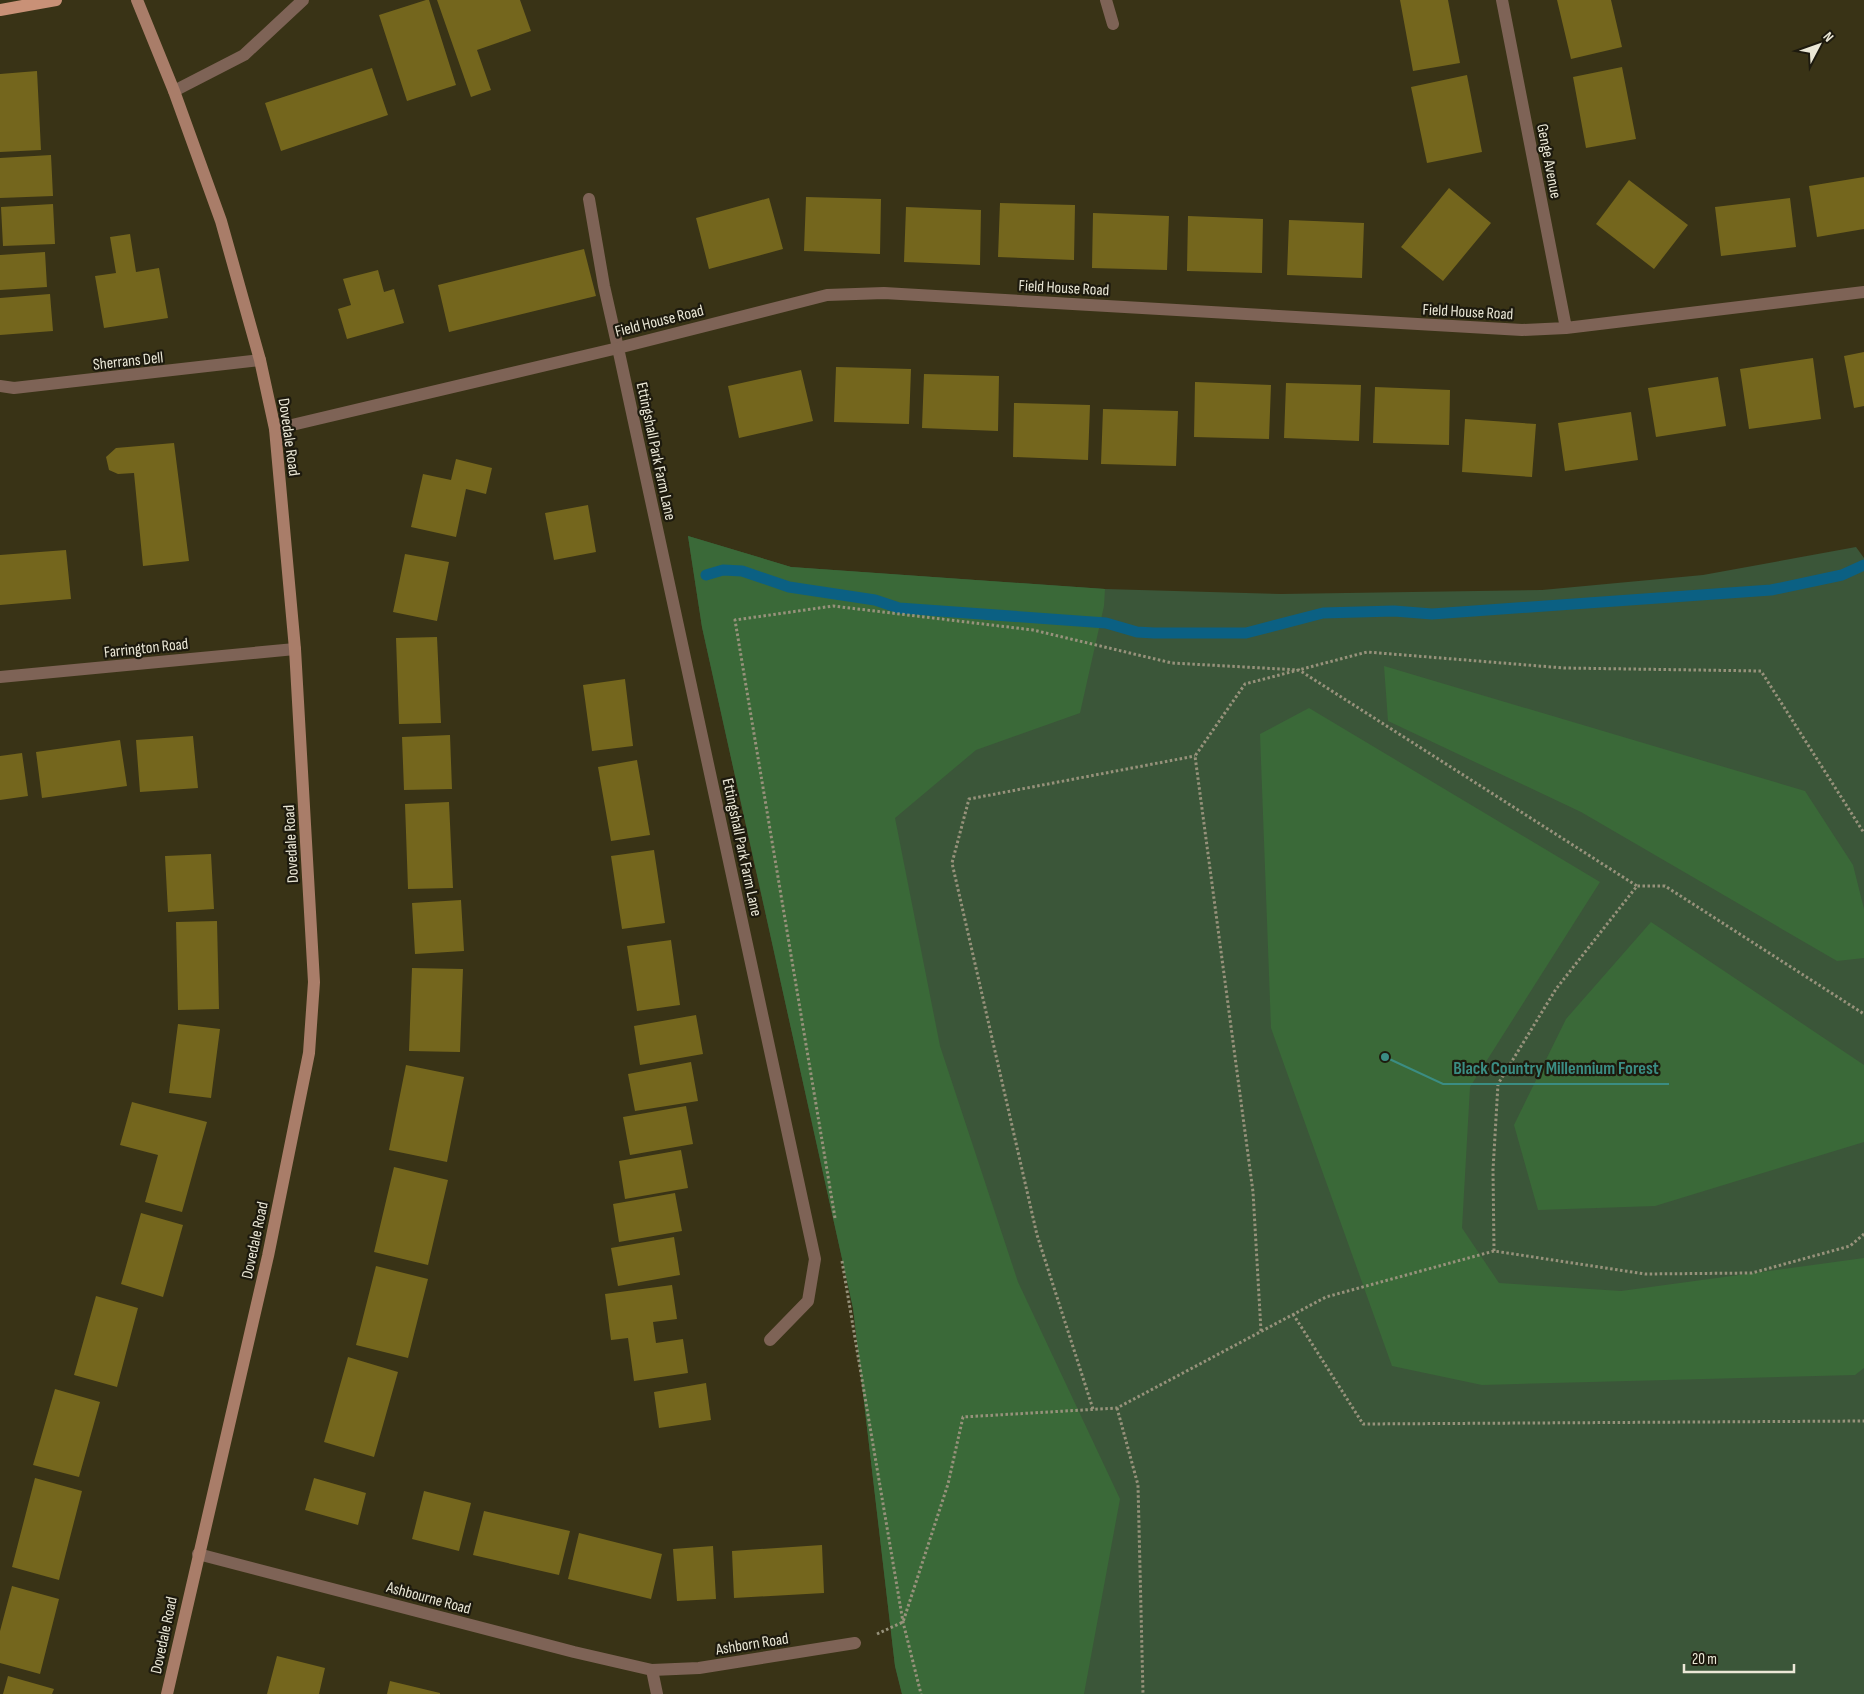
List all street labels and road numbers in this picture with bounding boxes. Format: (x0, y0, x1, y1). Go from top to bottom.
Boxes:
street label: Genge Avenue (1532, 122, 1565, 200)
street label: Field House Road (1018, 277, 1110, 300)
street label: Field House Road (613, 301, 706, 342)
street label: Field House Road (1422, 301, 1514, 324)
street label: Sherrans Dell (92, 348, 164, 375)
street label: Ettingshall Park Farm Lane (632, 381, 679, 522)
street label: Dovedale Road (274, 397, 303, 477)
street label: Farrington Road (103, 635, 189, 662)
street label: Ettingshall Park Farm Lane (718, 777, 765, 918)
street label: Dovedale Road (280, 804, 303, 884)
street label: Dovedale Road (238, 1200, 273, 1281)
street label: Ashbourne Road (383, 1578, 473, 1619)
street label: Dovedale Road (147, 1595, 182, 1676)
street label: Ashborn Road (714, 1629, 790, 1660)

